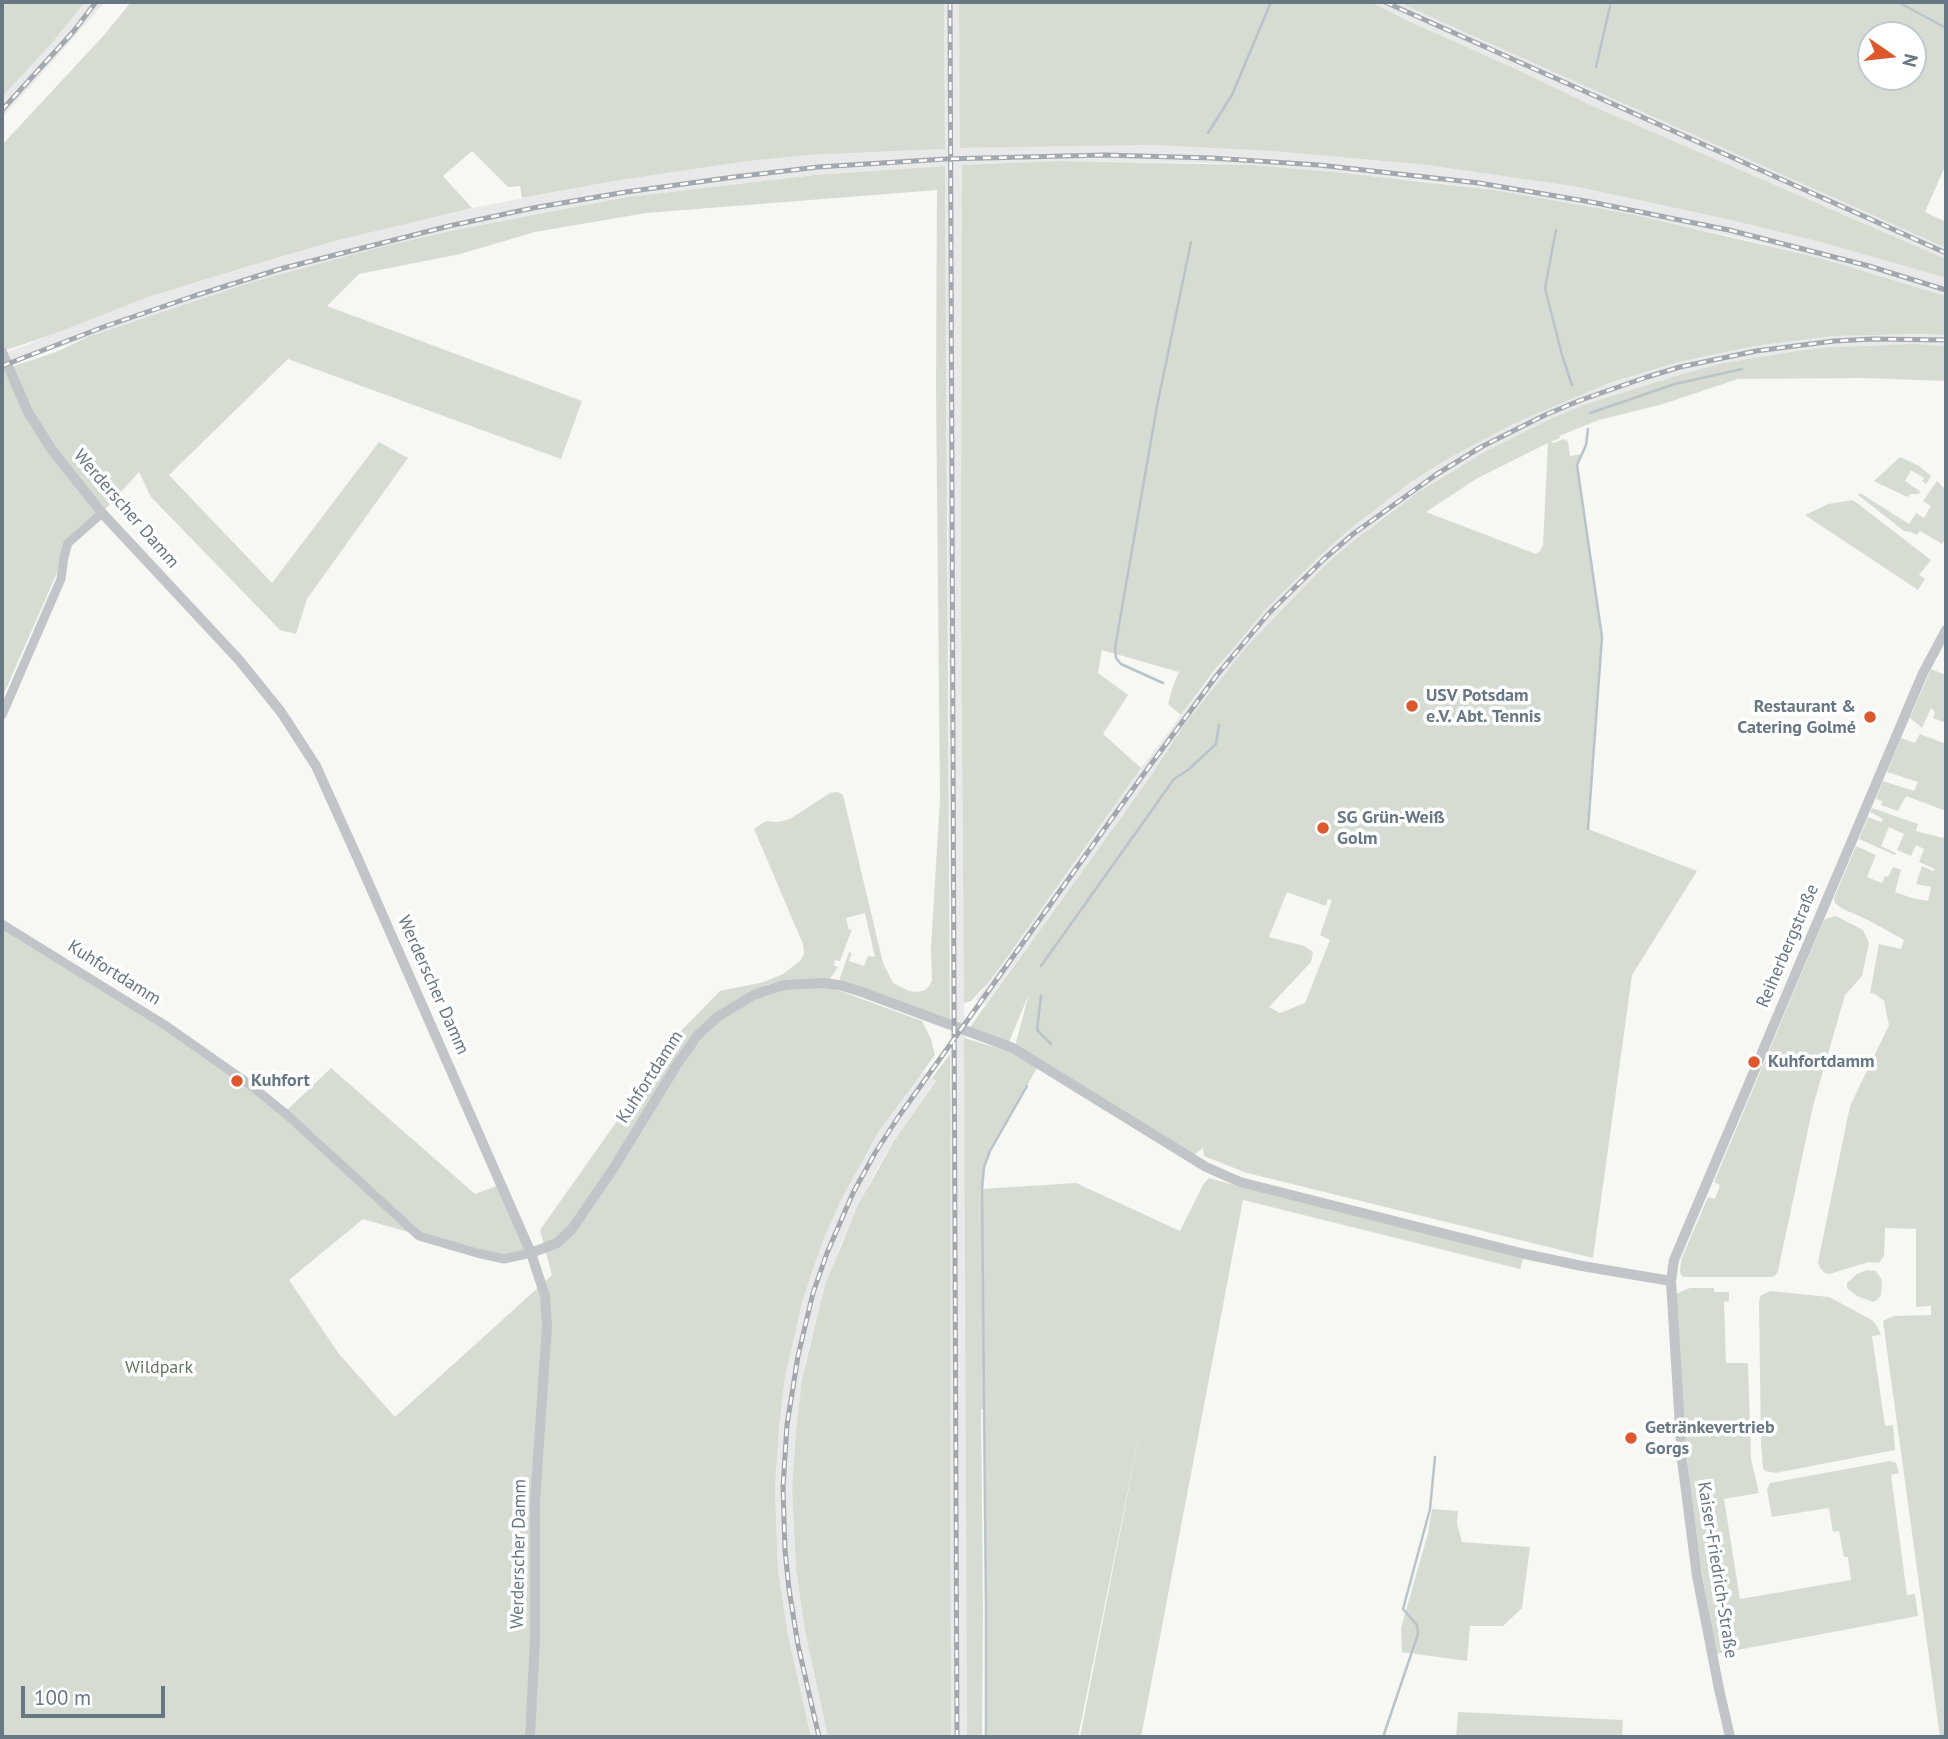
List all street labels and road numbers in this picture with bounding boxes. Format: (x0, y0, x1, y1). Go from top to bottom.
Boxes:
street label: Werderscher Damm (69, 445, 183, 573)
street label: Reiherbergstraße (1752, 881, 1824, 1011)
street label: Werderscher Damm (393, 912, 473, 1058)
street label: Kuhfortdamm (63, 936, 165, 1010)
street label: Kuhfortdamm (612, 1027, 688, 1127)
street label: Werderscher Damm (507, 1479, 531, 1629)
street label: Kaiser-Friedrich-Straße (1692, 1480, 1742, 1660)

